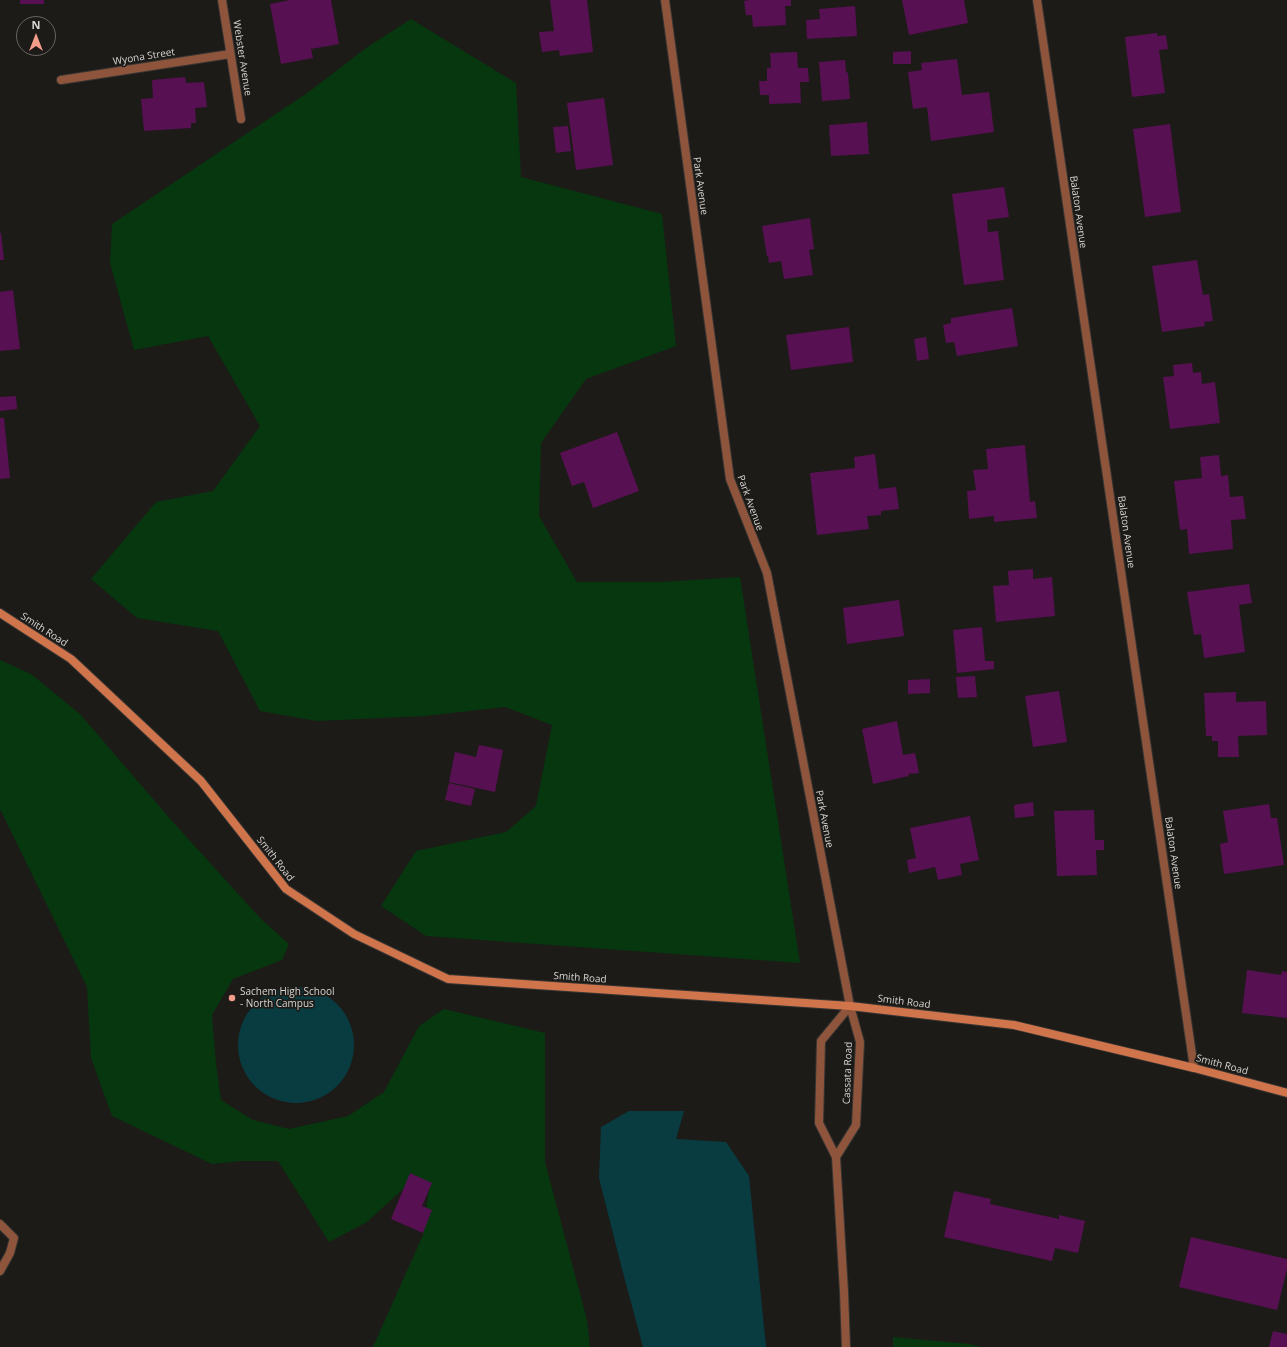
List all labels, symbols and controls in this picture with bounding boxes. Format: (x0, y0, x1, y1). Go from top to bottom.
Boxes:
north arrow (16, 16, 56, 56)
text: N (32, 17, 40, 32)
street label: Webster Avenue (230, 19, 254, 97)
street label: Wyona Street (112, 46, 176, 68)
street label: Park Avenue (690, 156, 710, 216)
street label: Balaton Avenue (1067, 175, 1089, 249)
street label: Park Avenue (734, 474, 766, 532)
street label: Balaton Avenue (1115, 495, 1137, 569)
street label: Smith Road (18, 610, 70, 650)
street label: Park Avenue (813, 789, 835, 849)
street label: Balaton Avenue (1162, 816, 1184, 890)
street label: Smith Road (254, 834, 296, 884)
street label: Smith Road (553, 970, 607, 986)
place label: Sachem High School - North Campus (240, 986, 334, 1010)
marker: Sachem High School - North Campus (227, 993, 237, 1003)
street label: Smith Road (877, 993, 931, 1011)
street label: Cassata Road (841, 1042, 855, 1104)
street label: Smith Road (1195, 1052, 1249, 1078)

